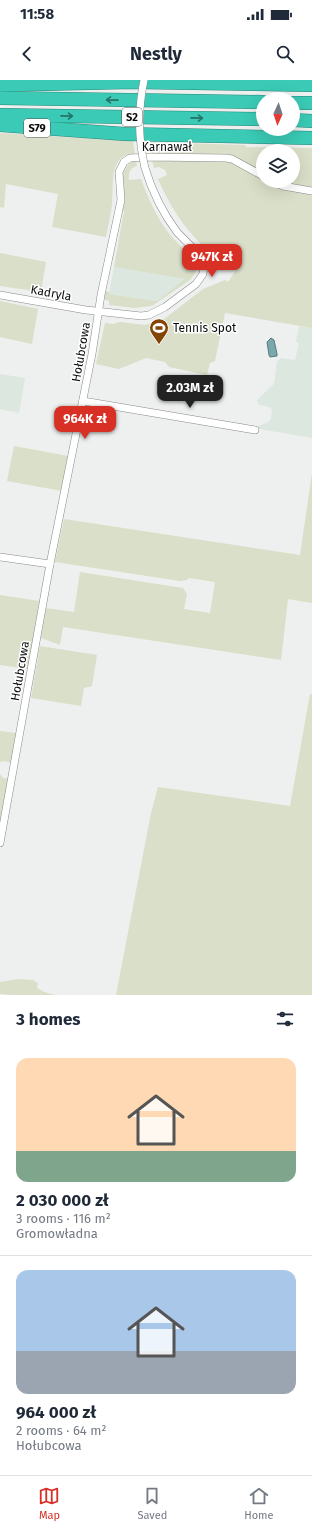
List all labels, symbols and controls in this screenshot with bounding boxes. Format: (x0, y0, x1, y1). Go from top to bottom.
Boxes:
text: 11:58 (20, 5, 54, 23)
icon: back (16, 43, 38, 65)
text: Nestly (130, 43, 182, 65)
icon: search (274, 43, 296, 65)
north arrow (256, 92, 300, 136)
map controls (256, 92, 300, 188)
one-way arrow (106, 96, 119, 103)
road number: S2 (122, 108, 142, 126)
one-way arrow (60, 112, 73, 120)
one-way arrow (190, 114, 203, 122)
road number: S79 (24, 119, 50, 137)
street label: Karnawał (142, 140, 192, 154)
button: layers (256, 144, 300, 188)
pin: 947K zł (175, 244, 249, 278)
text: 947K zł (191, 249, 233, 264)
street label: Kadryla (29, 283, 73, 303)
sports icon: Tennis Spot (148, 317, 170, 345)
street label: Hołubcowa (69, 321, 93, 383)
place label: Tennis Spot (173, 321, 237, 335)
pin: 2.03M zł (149, 375, 231, 409)
text: 2.03M zł (166, 380, 214, 395)
pin: 964K zł (48, 406, 122, 440)
text: 964K zł (63, 411, 107, 426)
street label: Hołubcowa (8, 640, 32, 702)
icon: filters (274, 1008, 296, 1030)
text: 3 homes (16, 1009, 81, 1030)
icon: home (120, 1084, 192, 1156)
text: 2 030 000 zł (16, 1190, 109, 1211)
text: 3 rooms · 116 m² (16, 1211, 111, 1226)
text: Gromowładna (16, 1226, 98, 1241)
icon: home (120, 1296, 192, 1368)
text: 964 000 zł (16, 1402, 96, 1423)
text: 2 rooms · 64 m² (16, 1423, 106, 1438)
text: Hołubcowa (16, 1438, 82, 1453)
tab: Map (38, 1485, 60, 1522)
tab: Saved (137, 1485, 167, 1522)
tab: Home (244, 1485, 274, 1522)

